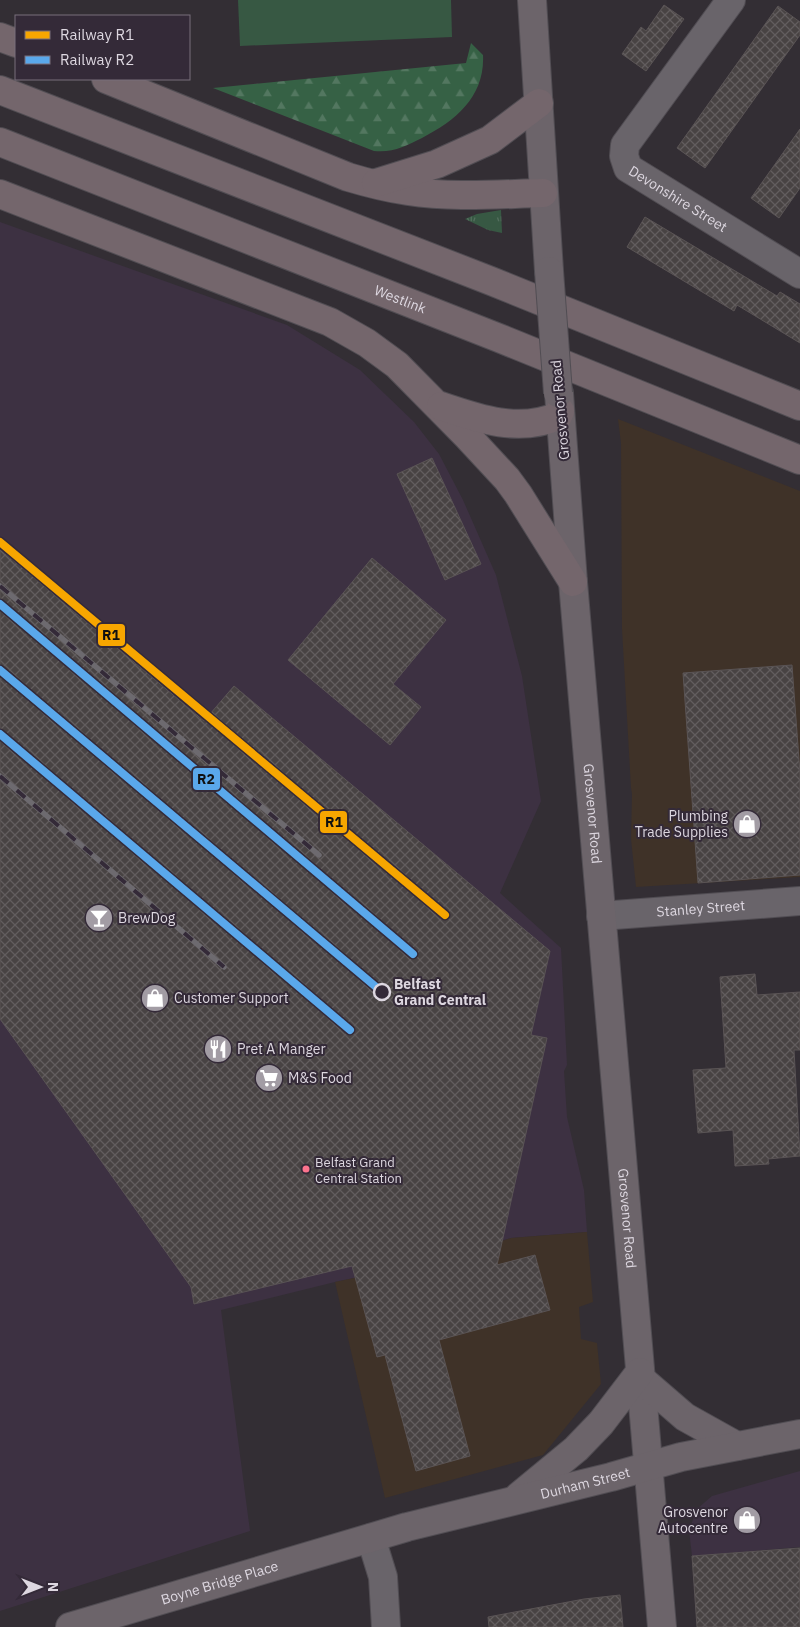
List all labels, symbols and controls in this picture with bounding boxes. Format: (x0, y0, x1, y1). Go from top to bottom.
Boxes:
legend (15, 15, 190, 80)
text: Railway R1 (60, 25, 134, 44)
text: Railway R2 (60, 50, 134, 69)
street label: Devonshire Street (625, 162, 731, 236)
street label: Westlink (372, 281, 429, 318)
street label: Grosvenor Road (547, 359, 573, 461)
line badge: R1 (97, 623, 126, 647)
text: R1 (102, 626, 121, 644)
street label: Grosvenor Road (580, 763, 606, 864)
line badge: R2 (192, 767, 221, 791)
text: R2 (197, 770, 215, 788)
place label: Plumbing Trade Supplies (635, 807, 729, 841)
shop icon: Plumbing Trade Supplies (732, 809, 762, 839)
line badge: R1 (319, 810, 348, 834)
text: R1 (325, 813, 344, 831)
street label: Stanley Street (656, 896, 746, 921)
bar icon: BrewDog (84, 903, 114, 933)
place label: BrewDog (118, 909, 176, 927)
place label: Belfast Grand Central (394, 975, 486, 1009)
shop icon: Customer Support (140, 983, 170, 1013)
marker: Belfast Grand Central (373, 983, 391, 1001)
place label: Customer Support (174, 989, 289, 1007)
restaurant icon: Pret A Manger (203, 1034, 233, 1064)
place label: Pret A Manger (237, 1040, 326, 1058)
supermarket icon: M&S Food (254, 1063, 284, 1093)
place label: M&S Food (288, 1069, 352, 1087)
place label: Belfast Grand Central Station (315, 1154, 402, 1187)
marker: Belfast Grand Central Station (301, 1164, 311, 1174)
street label: Grosvenor Road (614, 1167, 640, 1269)
street label: Durham Street (538, 1463, 632, 1503)
place label: Grosvenor Autocentre (658, 1503, 728, 1537)
shop icon: Grosvenor Autocentre (732, 1505, 762, 1535)
street label: Boyne Bridge Place (159, 1557, 281, 1609)
north arrow (15, 1562, 65, 1612)
text: N (44, 1582, 62, 1592)

